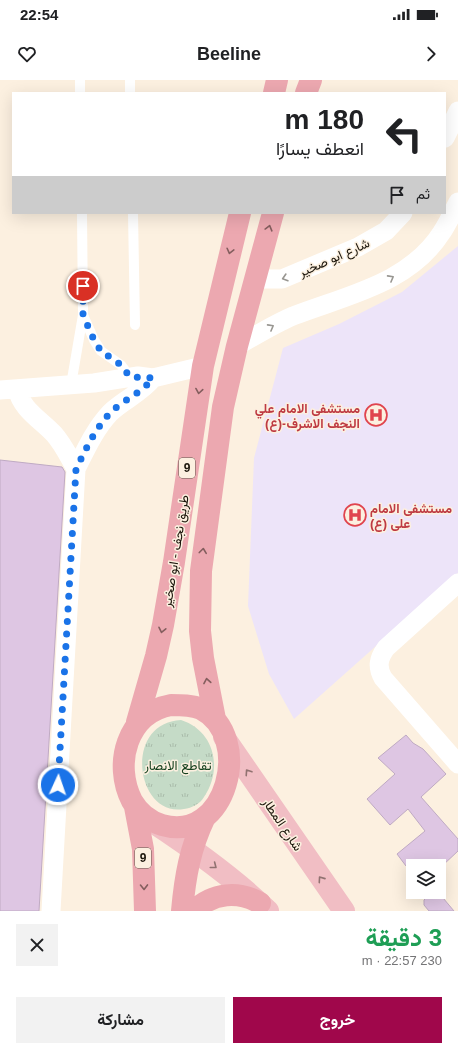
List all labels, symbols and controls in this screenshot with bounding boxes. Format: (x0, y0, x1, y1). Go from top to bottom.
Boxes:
text: 22:54 (20, 6, 58, 23)
icon: heart (16, 43, 38, 65)
icon: forward (420, 43, 442, 65)
text: Beeline (197, 44, 261, 64)
text: 180 m (285, 104, 364, 135)
icon: left (378, 108, 430, 160)
text: انعطف يسارًا (276, 139, 364, 159)
icon: arrive (386, 184, 408, 206)
text: ثم (416, 185, 430, 202)
one-way arrow (264, 224, 273, 231)
street label: شارع ابو صخير (296, 235, 373, 282)
one-way arrow (226, 247, 235, 254)
pin (66, 269, 100, 303)
one-way arrow (281, 273, 288, 282)
icon: arrive (72, 275, 94, 297)
one-way arrow (387, 276, 394, 283)
one-way arrow (267, 324, 274, 332)
one-way arrow (196, 388, 204, 395)
place label: مستشفى الامام علي (ع)-النجف الاشرف (255, 401, 360, 432)
hospital icon: مستشفى الامام علي (ع)-النجف الاشرف (363, 402, 389, 428)
road number: 9 (179, 458, 195, 478)
street label: طريق نجف - ابو صخير (159, 494, 193, 609)
place label: مستشفی الامام علی (ع) (370, 501, 452, 532)
hospital icon: مستشفی الامام علی (ع) (342, 502, 368, 528)
one-way arrow (198, 548, 207, 554)
one-way arrow (158, 627, 166, 634)
one-way arrow (203, 678, 212, 684)
park label: تقاطع الانصار (143, 758, 212, 775)
position arrow (37, 764, 79, 806)
one-way arrow (246, 769, 253, 776)
street label: شارع المطار (257, 794, 306, 855)
road number: 9 (135, 848, 151, 868)
map controls (406, 859, 446, 899)
button: layers (406, 859, 446, 899)
one-way arrow (210, 861, 217, 868)
one-way arrow (319, 877, 326, 884)
one-way arrow (140, 884, 148, 890)
button: close (16, 924, 58, 966)
text: 3 دقيقة (365, 924, 442, 951)
text: 230 m · 22:57 (362, 953, 442, 968)
button: مشاركة (16, 997, 225, 1043)
button: خروج (233, 997, 442, 1043)

